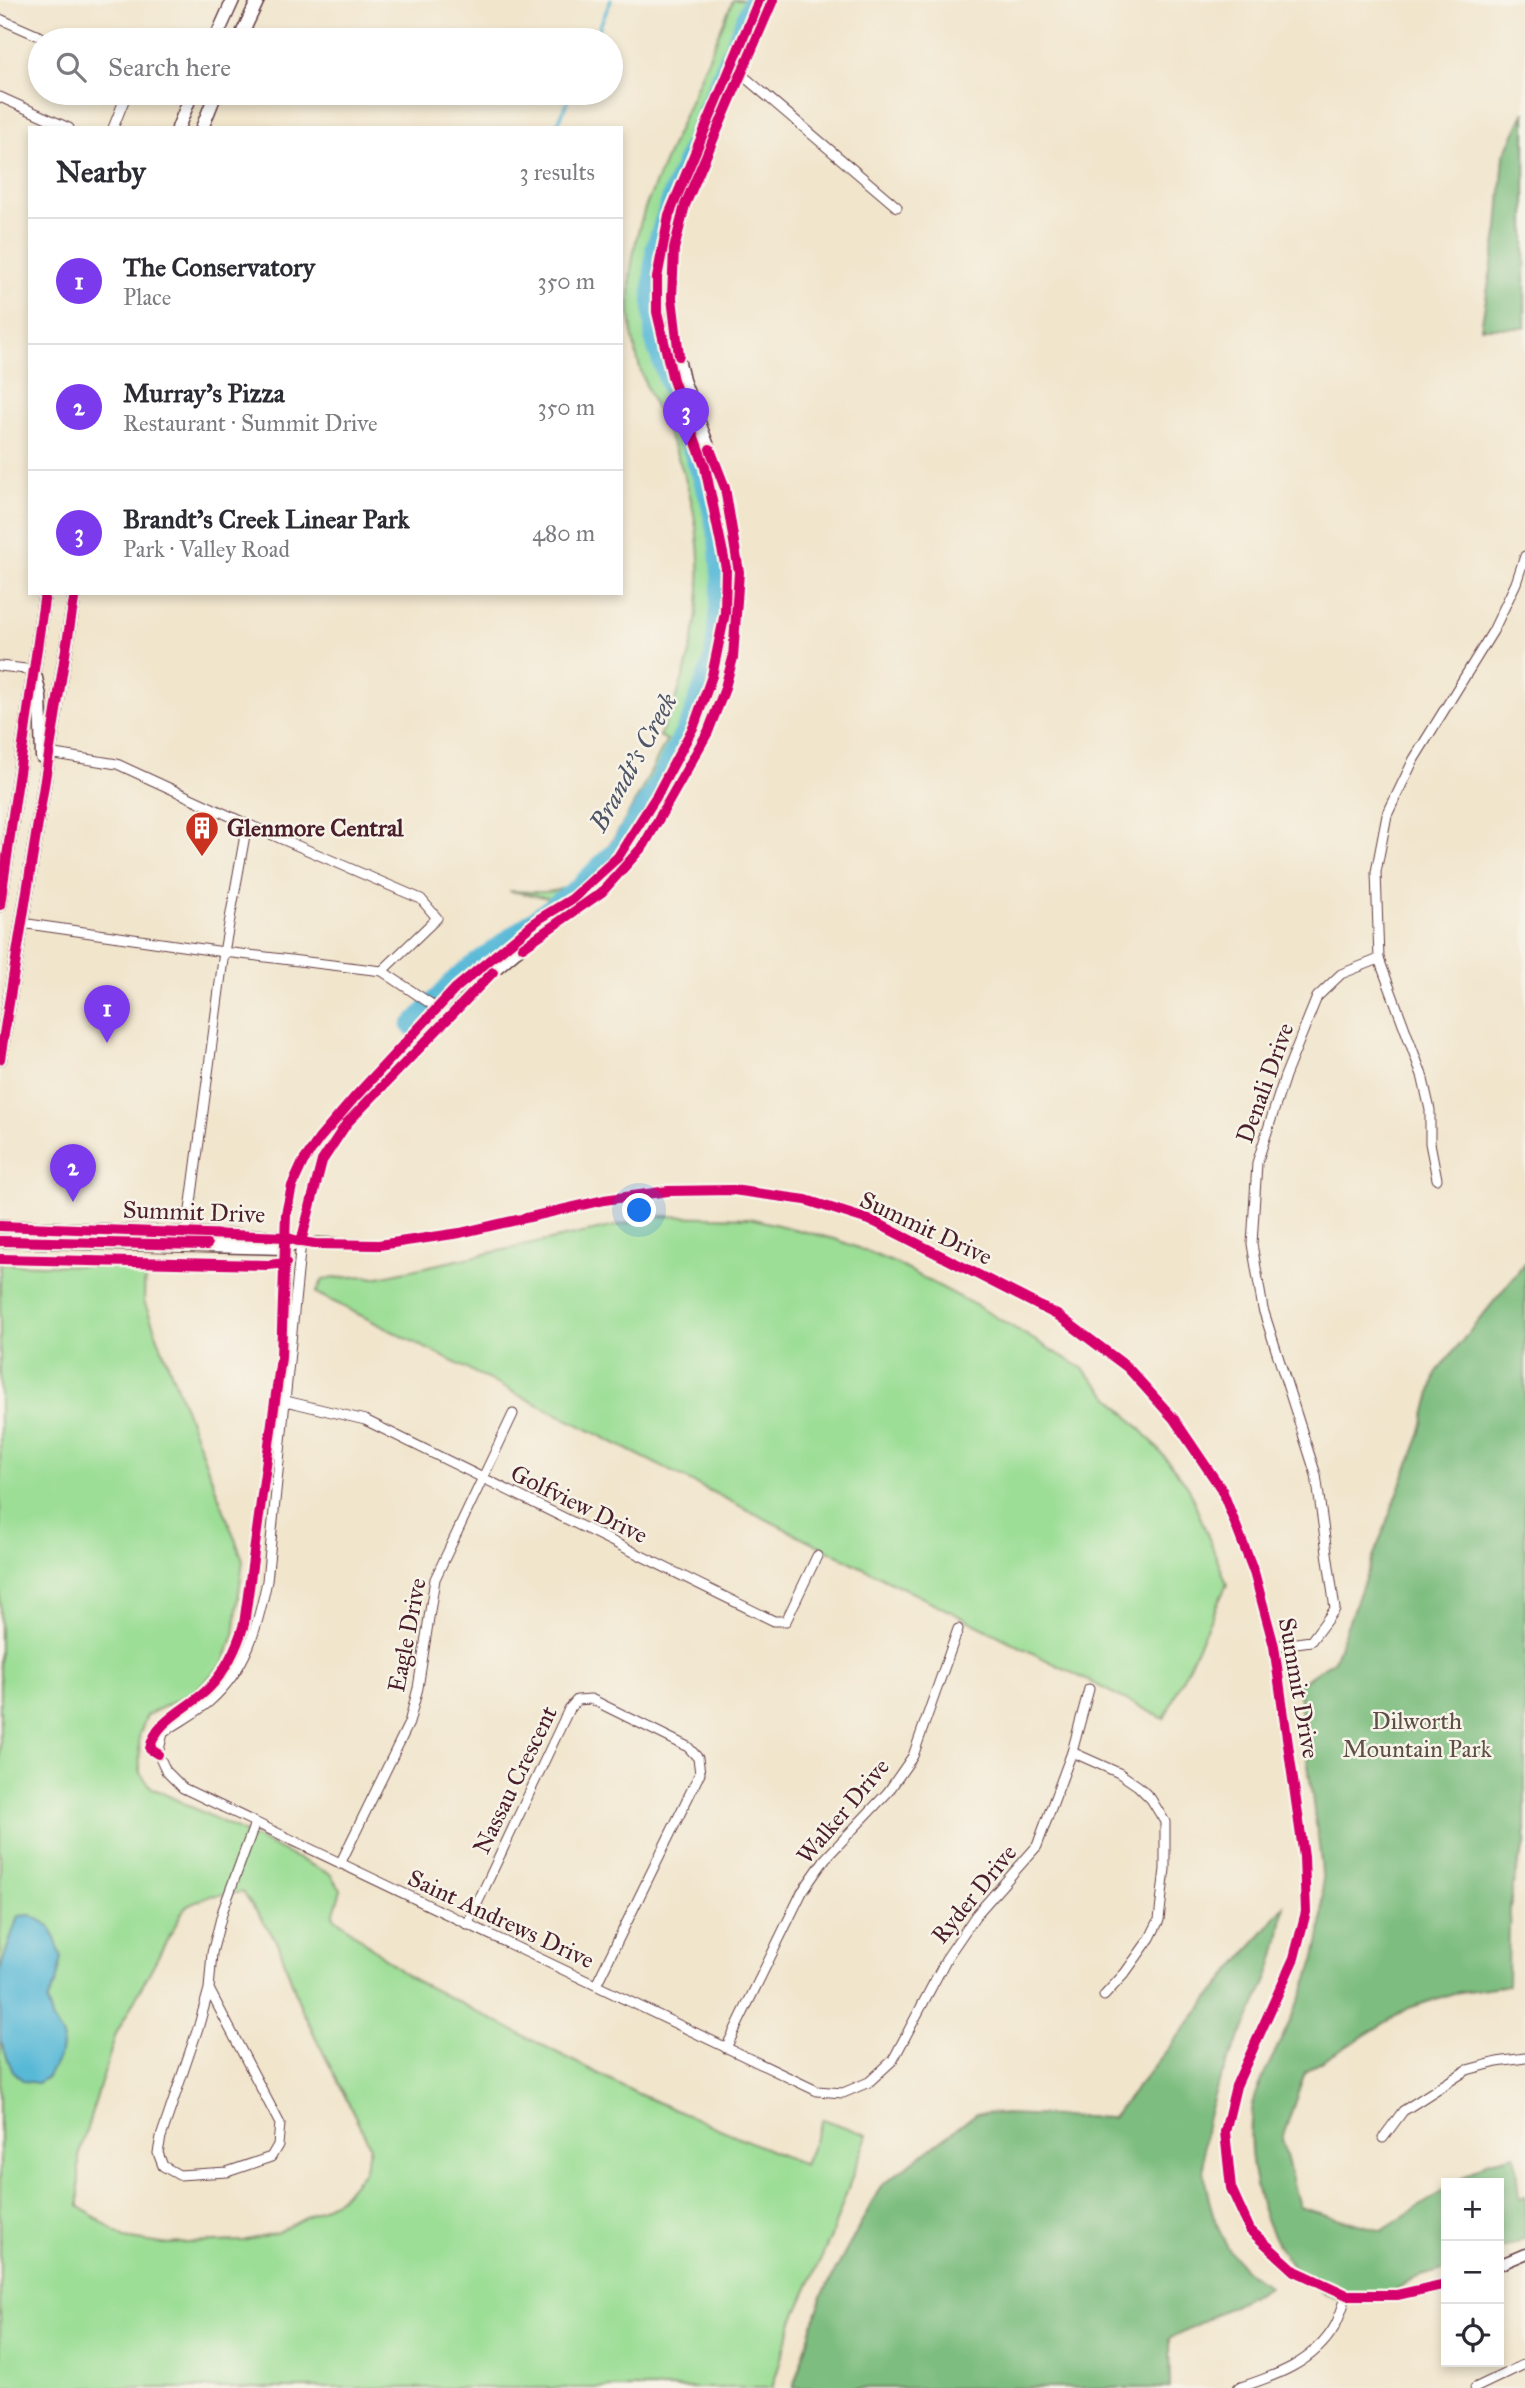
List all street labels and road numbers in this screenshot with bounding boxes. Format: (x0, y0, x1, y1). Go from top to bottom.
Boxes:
street label: Denali Drive (1229, 1019, 1301, 1147)
street label: Summit Drive (855, 1184, 997, 1272)
street label: Summit Drive (122, 1195, 266, 1229)
street label: Golfview Drive (506, 1458, 652, 1550)
street label: Eagle Drive (381, 1575, 433, 1695)
street label: Summit Drive (1272, 1615, 1326, 1761)
street label: Nassau Crescent (466, 1701, 564, 1859)
street label: Walker Drive (790, 1752, 896, 1870)
street label: Ryder Drive (925, 1838, 1023, 1950)
street label: Saint Andrews Drive (403, 1863, 599, 1975)

